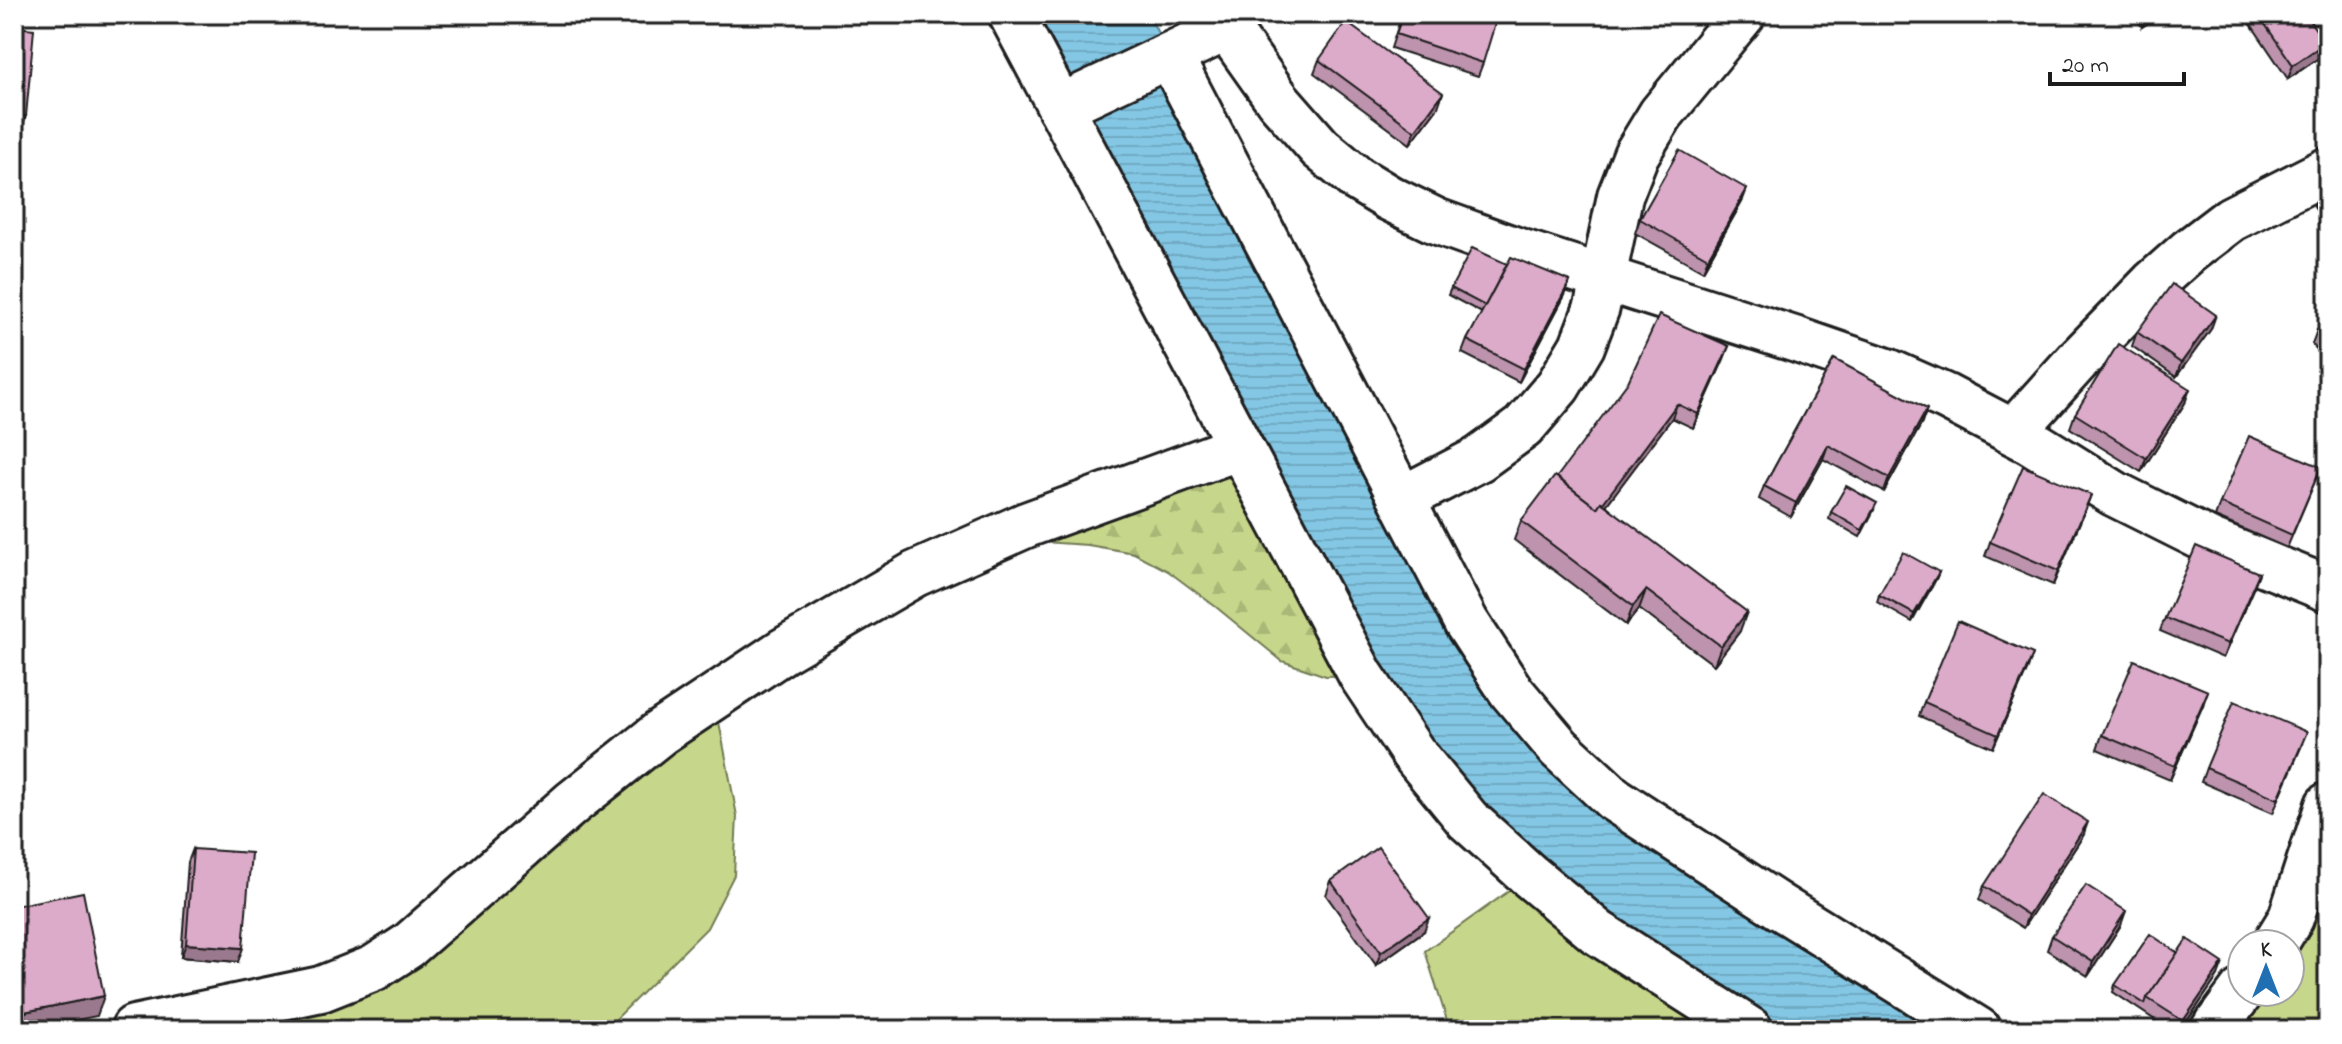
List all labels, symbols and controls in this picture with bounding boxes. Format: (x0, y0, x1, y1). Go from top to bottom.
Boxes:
scale bar (2050, 36, 2184, 86)
text: 20 m (2062, 49, 2109, 84)
north arrow (2226, 928, 2306, 1008)
text: K (2261, 935, 2273, 967)

